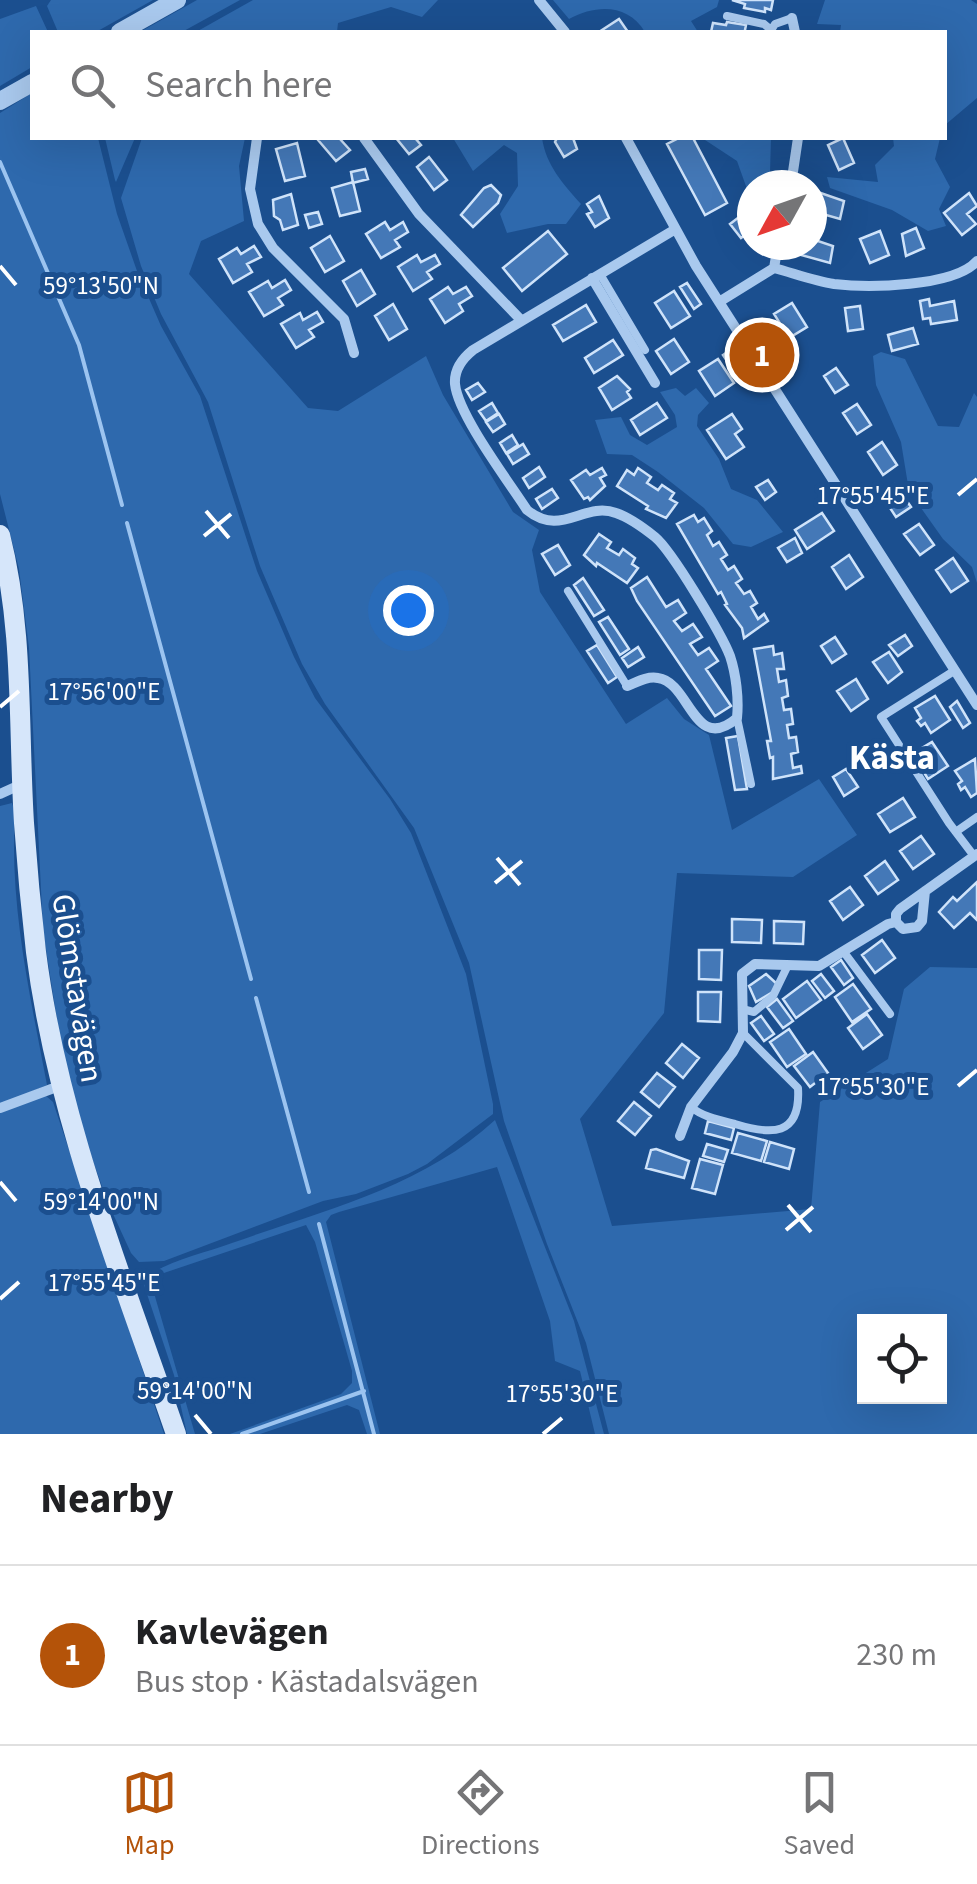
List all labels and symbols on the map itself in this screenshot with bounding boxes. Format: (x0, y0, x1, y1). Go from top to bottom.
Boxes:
north arrow (737, 170, 827, 260)
text: 59°13'50"N (43, 268, 159, 304)
pin: 1 (730, 318, 794, 392)
text: 17°55'45"E (817, 478, 929, 514)
your location (383, 585, 434, 636)
text: 17°56'00"E (48, 674, 160, 710)
district label: Kästa (849, 733, 935, 783)
street label: Glömstavägen (39, 891, 115, 1086)
text: 17°55'30"E (817, 1069, 929, 1105)
text: 59°14'00"N (43, 1184, 159, 1220)
text: 17°55'45"E (48, 1265, 160, 1301)
text: 59°14'00"N (137, 1373, 253, 1409)
text: 17°55'30"E (506, 1376, 618, 1412)

